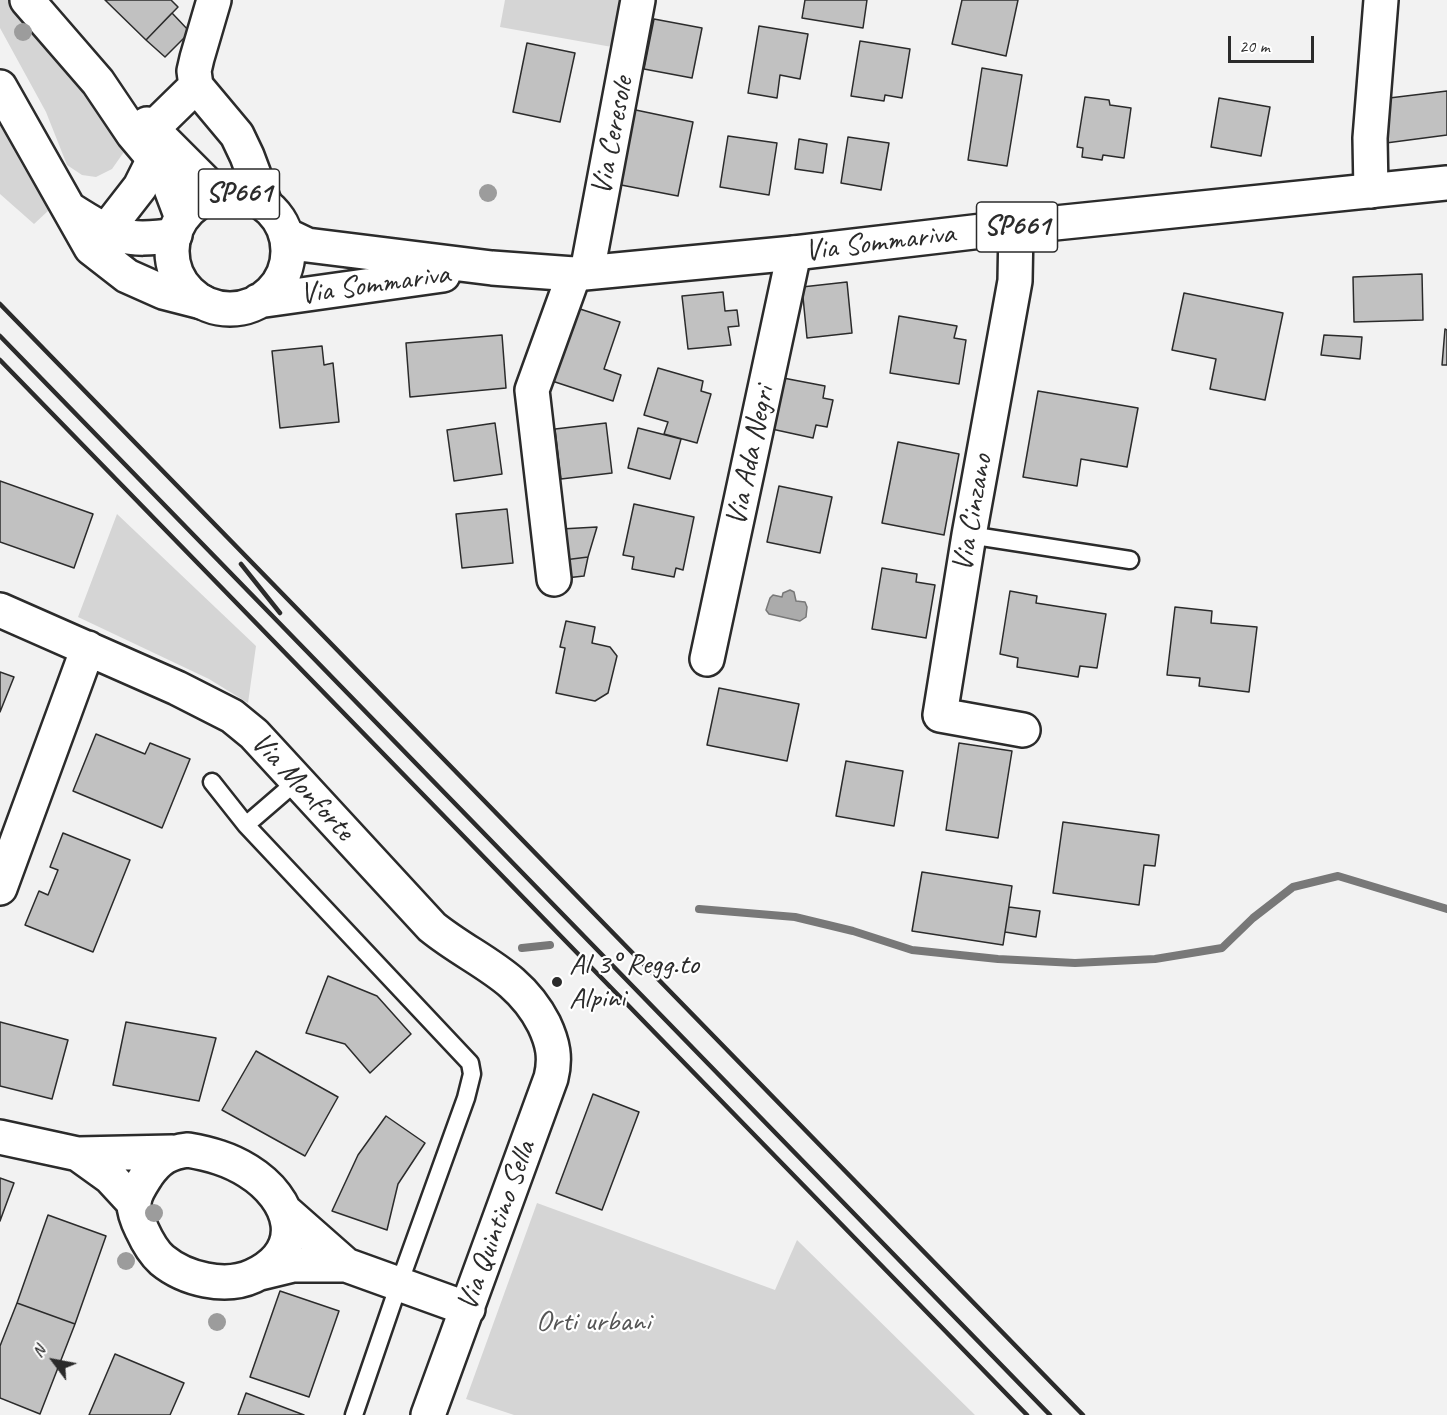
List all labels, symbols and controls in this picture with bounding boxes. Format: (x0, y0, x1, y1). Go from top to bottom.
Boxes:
scale bar (1231, 24, 1316, 62)
text: 20 m (1239, 35, 1270, 57)
street label: Via Ceresole (584, 74, 642, 198)
road number: SP661 (198, 169, 280, 219)
road number: SP661 (976, 202, 1058, 252)
street label: Via Sommariva (803, 216, 957, 270)
street label: Via Sommariva (298, 257, 452, 313)
street label: Via Ada Negri (719, 383, 783, 529)
street label: Via Cinzano (945, 452, 1001, 574)
street label: Via Monforte (243, 725, 361, 849)
place label: Al 3° Regg.to Alpini (569, 947, 699, 1018)
marker: Al 3° Regg.to Alpini (550, 975, 564, 989)
street label: Via Quintino Sella (450, 1136, 544, 1316)
park label: Orti urbani (536, 1304, 650, 1340)
north arrow (24, 1331, 84, 1391)
text: N (28, 1342, 50, 1361)

